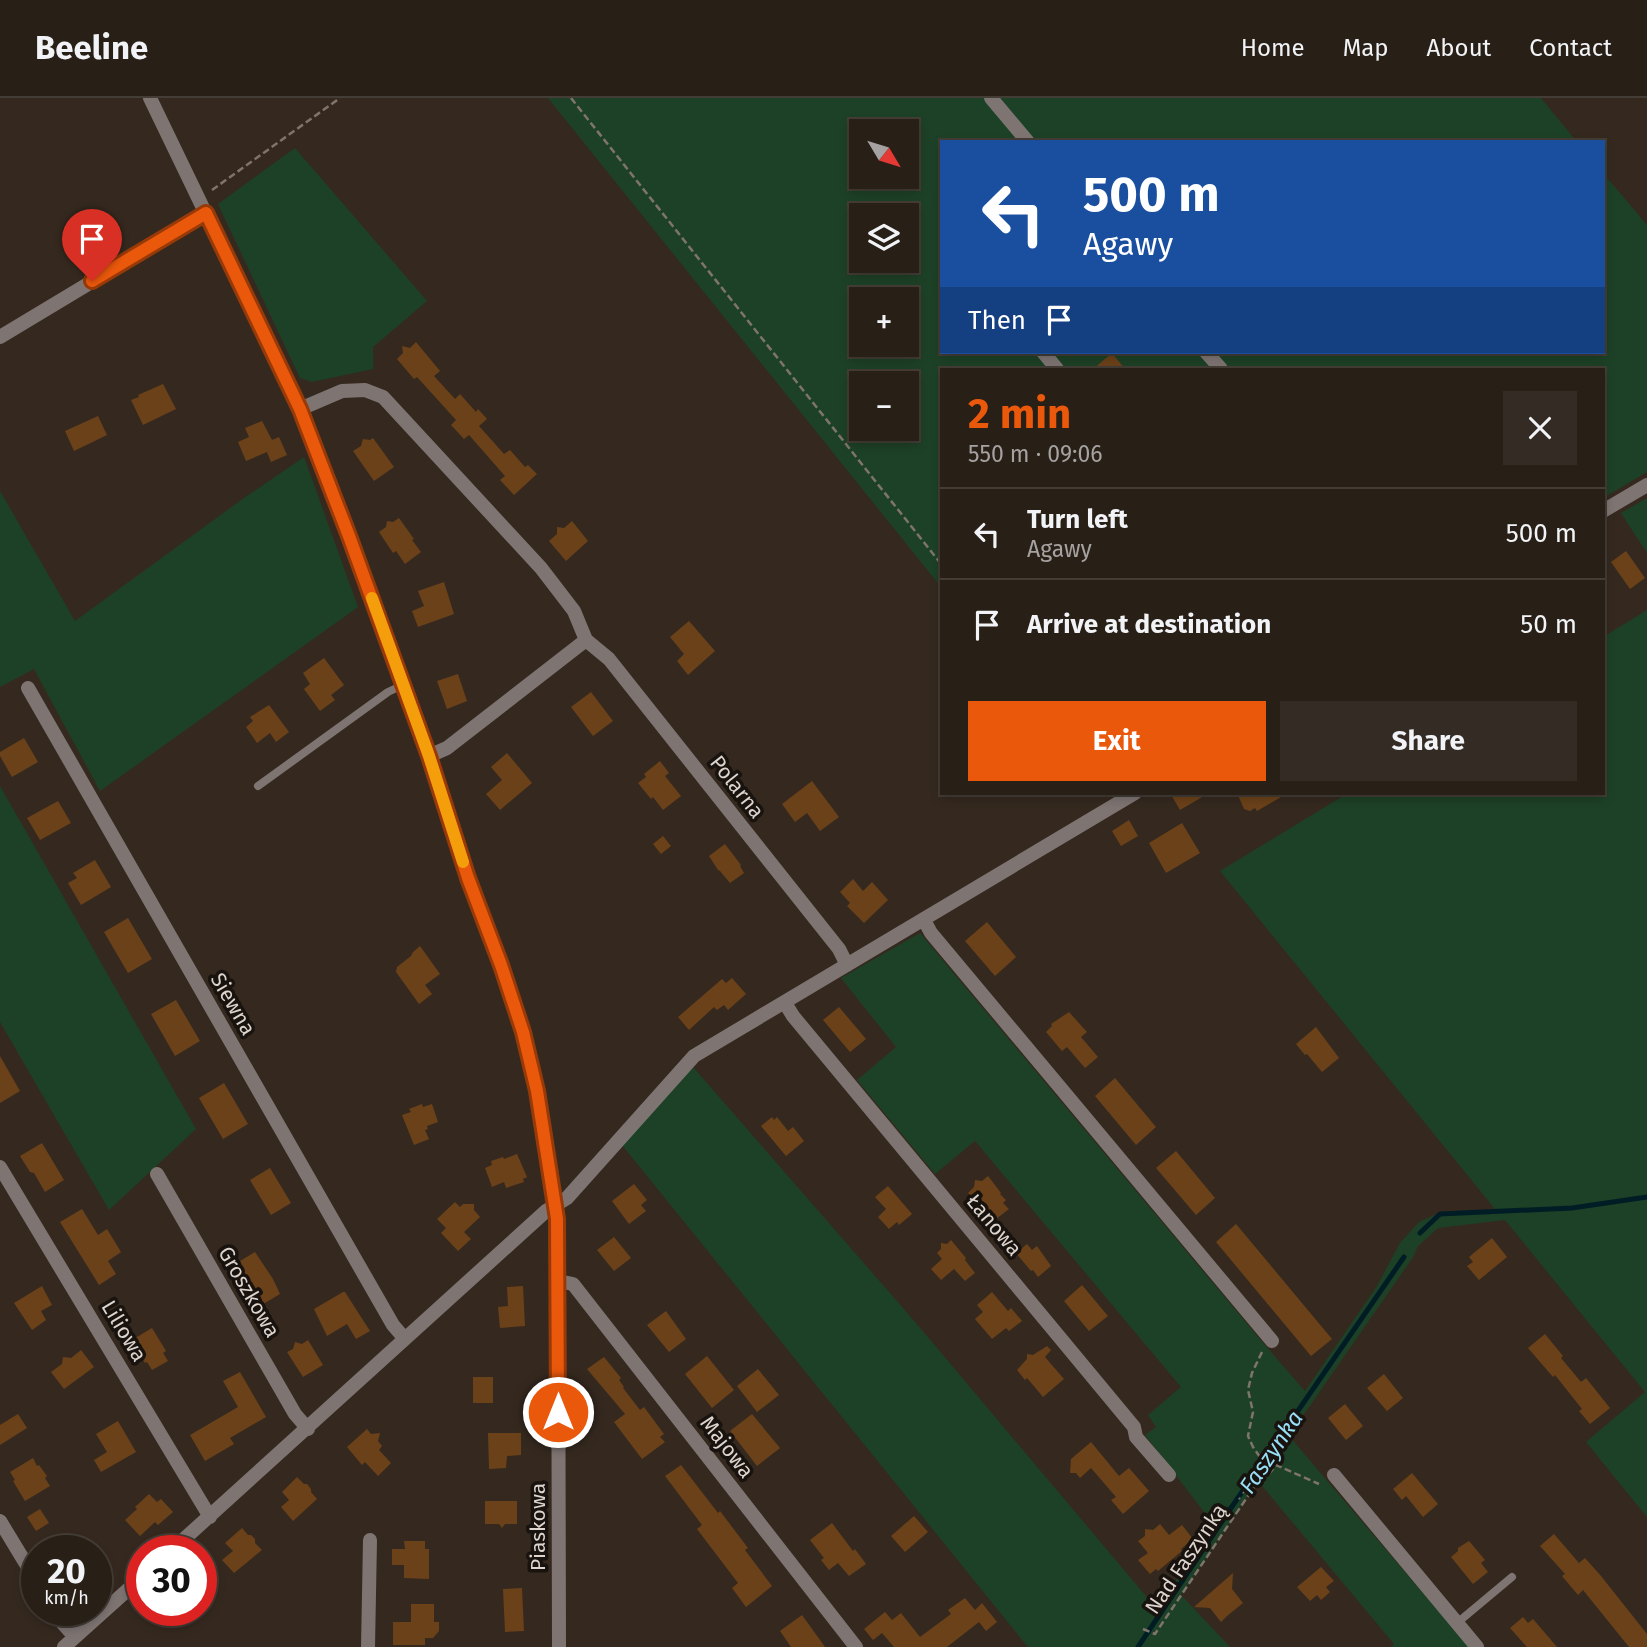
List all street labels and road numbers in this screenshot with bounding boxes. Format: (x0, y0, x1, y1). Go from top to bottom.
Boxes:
street label: Polarna (704, 750, 770, 824)
street label: Siewna (205, 968, 261, 1040)
street label: Łanowa (961, 1189, 1027, 1261)
street label: Groszkowa (212, 1242, 286, 1342)
street label: Liliowa (96, 1296, 152, 1366)
street label: Majowa (695, 1411, 759, 1483)
street label: Piaskowa (525, 1483, 551, 1571)
street label: Nad Faszynką (1140, 1499, 1232, 1619)

